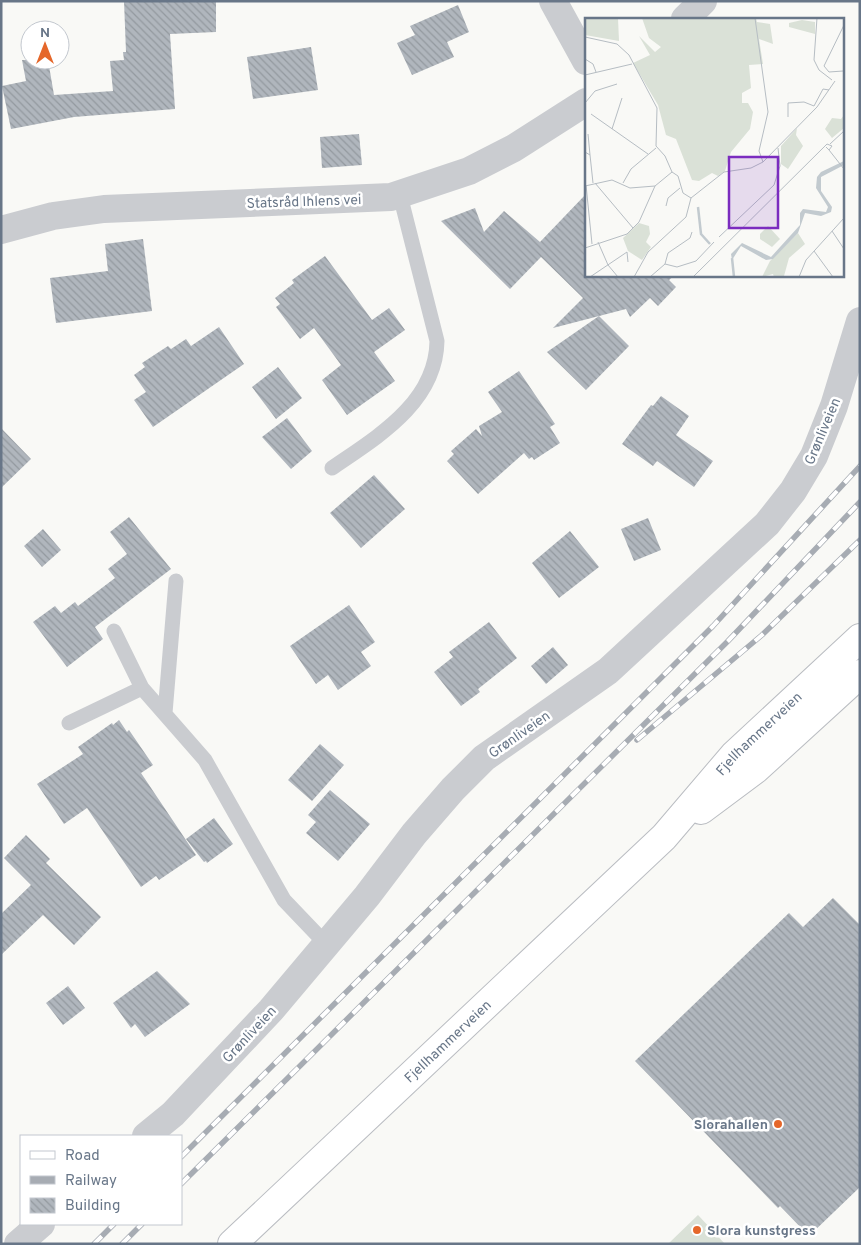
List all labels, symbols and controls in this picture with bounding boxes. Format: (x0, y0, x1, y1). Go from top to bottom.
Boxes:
inset map (585, 18, 844, 276)
north arrow (20, 20, 70, 70)
text: N (40, 25, 50, 42)
street label: Statsråd Ihlens vei (246, 192, 362, 213)
street label: Grønliveien (802, 395, 845, 468)
street label: Fjellhammerveien (713, 689, 806, 780)
street label: Grønliveien (486, 708, 554, 763)
street label: Fjellhammerveien (402, 997, 495, 1087)
street label: Grønliveien (220, 1003, 281, 1067)
place label: Slorahallen (694, 1117, 768, 1134)
marker: Slorahallen (772, 1118, 784, 1130)
legend (20, 1135, 182, 1225)
text: Road (65, 1147, 100, 1166)
text: Railway (65, 1172, 117, 1191)
text: Building (65, 1197, 120, 1216)
place label: Slora kunstgress (707, 1223, 816, 1240)
marker: Slora kunstgress (691, 1224, 703, 1236)

